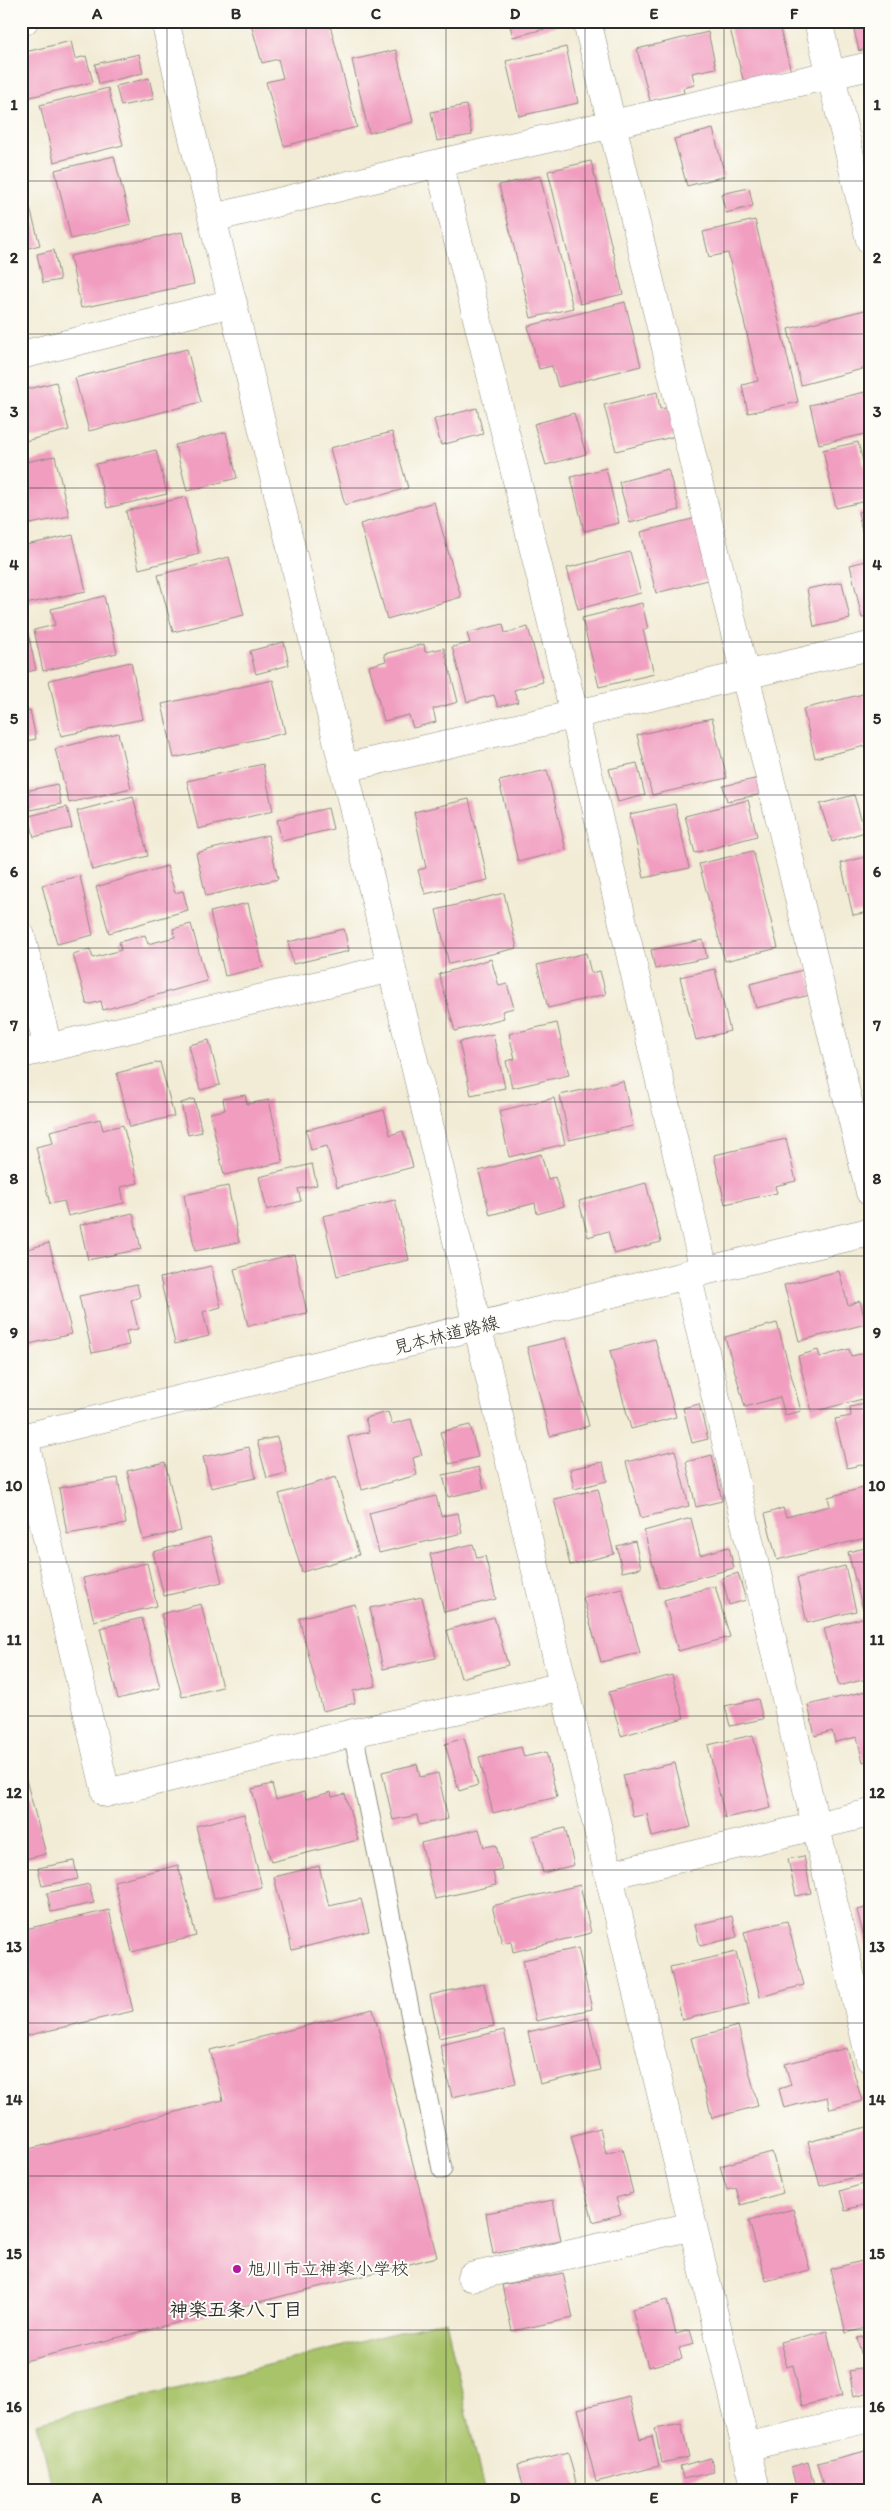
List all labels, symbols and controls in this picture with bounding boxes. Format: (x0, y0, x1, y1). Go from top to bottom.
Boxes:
text: A (91, 4, 103, 23)
text: B (231, 4, 242, 23)
text: C (371, 4, 382, 23)
text: D (510, 4, 521, 23)
text: E (650, 4, 659, 23)
text: F (790, 4, 799, 23)
text: 1 (10, 95, 18, 114)
text: 1 (873, 95, 881, 114)
text: 2 (10, 248, 19, 267)
text: 2 (873, 248, 882, 267)
text: 3 (10, 402, 19, 421)
text: 3 (873, 402, 882, 421)
text: 4 (9, 555, 19, 574)
text: 4 (872, 555, 882, 574)
text: 5 (10, 709, 19, 728)
text: 5 (873, 709, 882, 728)
text: 6 (10, 862, 19, 881)
text: 6 (873, 862, 882, 881)
text: 7 (9, 1016, 18, 1035)
text: 7 (872, 1016, 881, 1035)
text: 8 (10, 1169, 19, 1188)
text: 8 (873, 1169, 882, 1188)
street label: 見本林道路線 (391, 1311, 501, 1359)
text: 9 (10, 1323, 18, 1342)
text: 9 (873, 1323, 881, 1342)
text: 10 (5, 1476, 23, 1495)
text: 10 (868, 1476, 886, 1495)
text: 11 (7, 1630, 22, 1649)
text: 11 (870, 1630, 885, 1649)
text: 12 (6, 1783, 23, 1802)
text: 12 (869, 1783, 886, 1802)
text: 13 (6, 1937, 22, 1956)
text: 13 (869, 1937, 885, 1956)
text: 14 (5, 2090, 23, 2109)
text: 14 (868, 2090, 886, 2109)
text: 15 (6, 2244, 23, 2263)
text: 15 (869, 2244, 886, 2263)
place label: 旭川市立神楽小学校 (247, 2258, 409, 2280)
marker: 旭川市立神楽小学校 (231, 2263, 243, 2275)
district label: 神楽五条八丁目 (169, 2298, 303, 2321)
text: 16 (6, 2397, 22, 2416)
text: 16 (869, 2397, 885, 2416)
text: A (91, 2488, 103, 2507)
text: B (231, 2488, 242, 2507)
text: C (371, 2488, 382, 2507)
text: D (510, 2488, 521, 2507)
text: E (650, 2488, 659, 2507)
text: F (790, 2488, 799, 2507)

